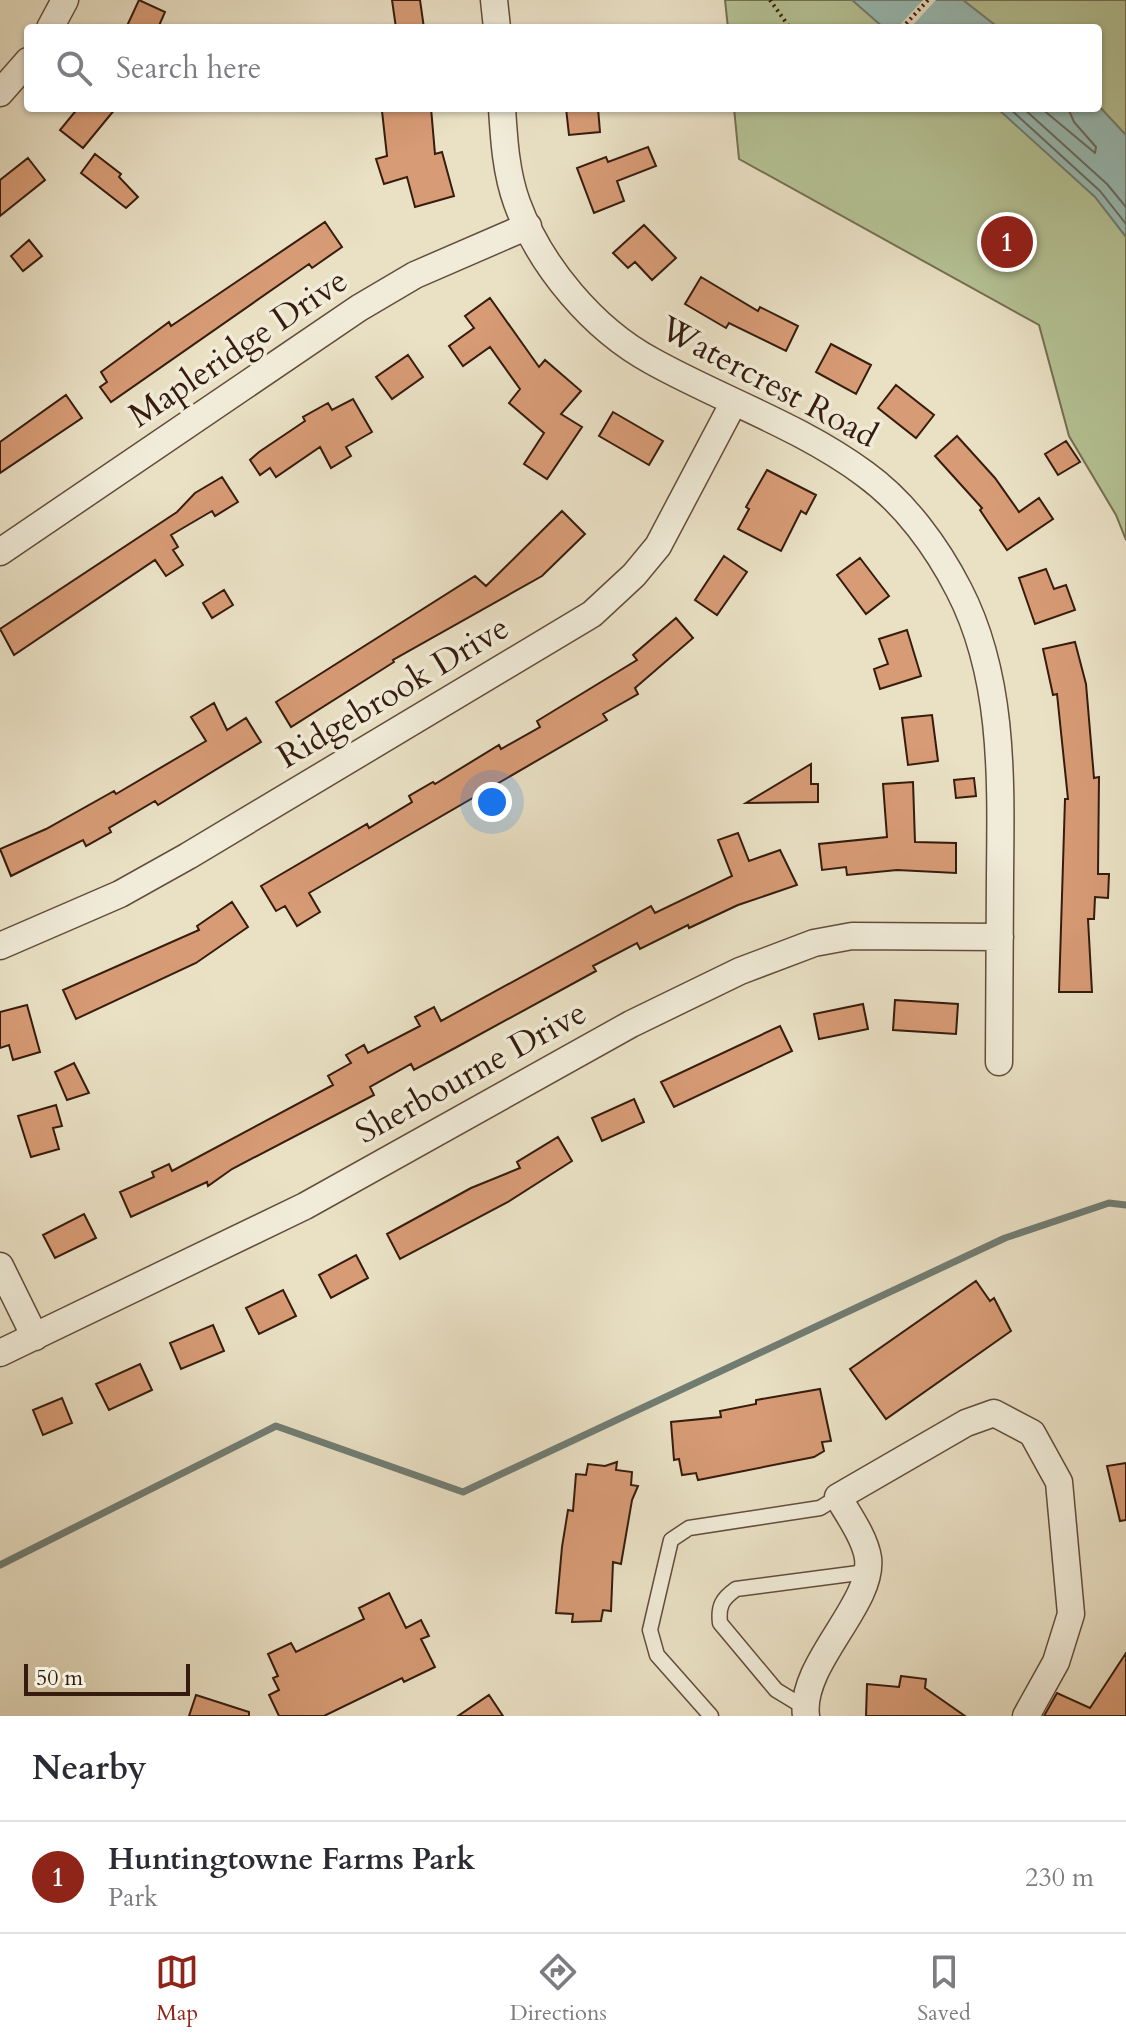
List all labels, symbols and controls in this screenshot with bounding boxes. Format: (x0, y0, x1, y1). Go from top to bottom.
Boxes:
search box (24, 24, 1102, 112)
icon: search (52, 46, 96, 90)
text: Search here (116, 48, 261, 89)
pin: 1 (981, 212, 1033, 272)
street label: Mapleridge Drive (120, 258, 356, 438)
street label: Watercrest Road (651, 305, 886, 459)
street label: Ridgebrook Drive (269, 605, 517, 779)
your location (472, 782, 512, 822)
street label: Sherbourne Drive (347, 990, 595, 1154)
scale bar (24, 1660, 190, 1696)
text: 50 m (36, 1663, 83, 1693)
text: Nearby (32, 1745, 147, 1791)
text: Huntingtowne Farms Park (108, 1839, 475, 1880)
text: 1 (51, 1860, 65, 1895)
text: 230 m (1025, 1860, 1094, 1895)
text: Park (108, 1880, 158, 1915)
tab: Map (155, 1950, 199, 2028)
tab: Directions (510, 1950, 607, 2028)
tab: Saved (917, 1950, 971, 2028)

